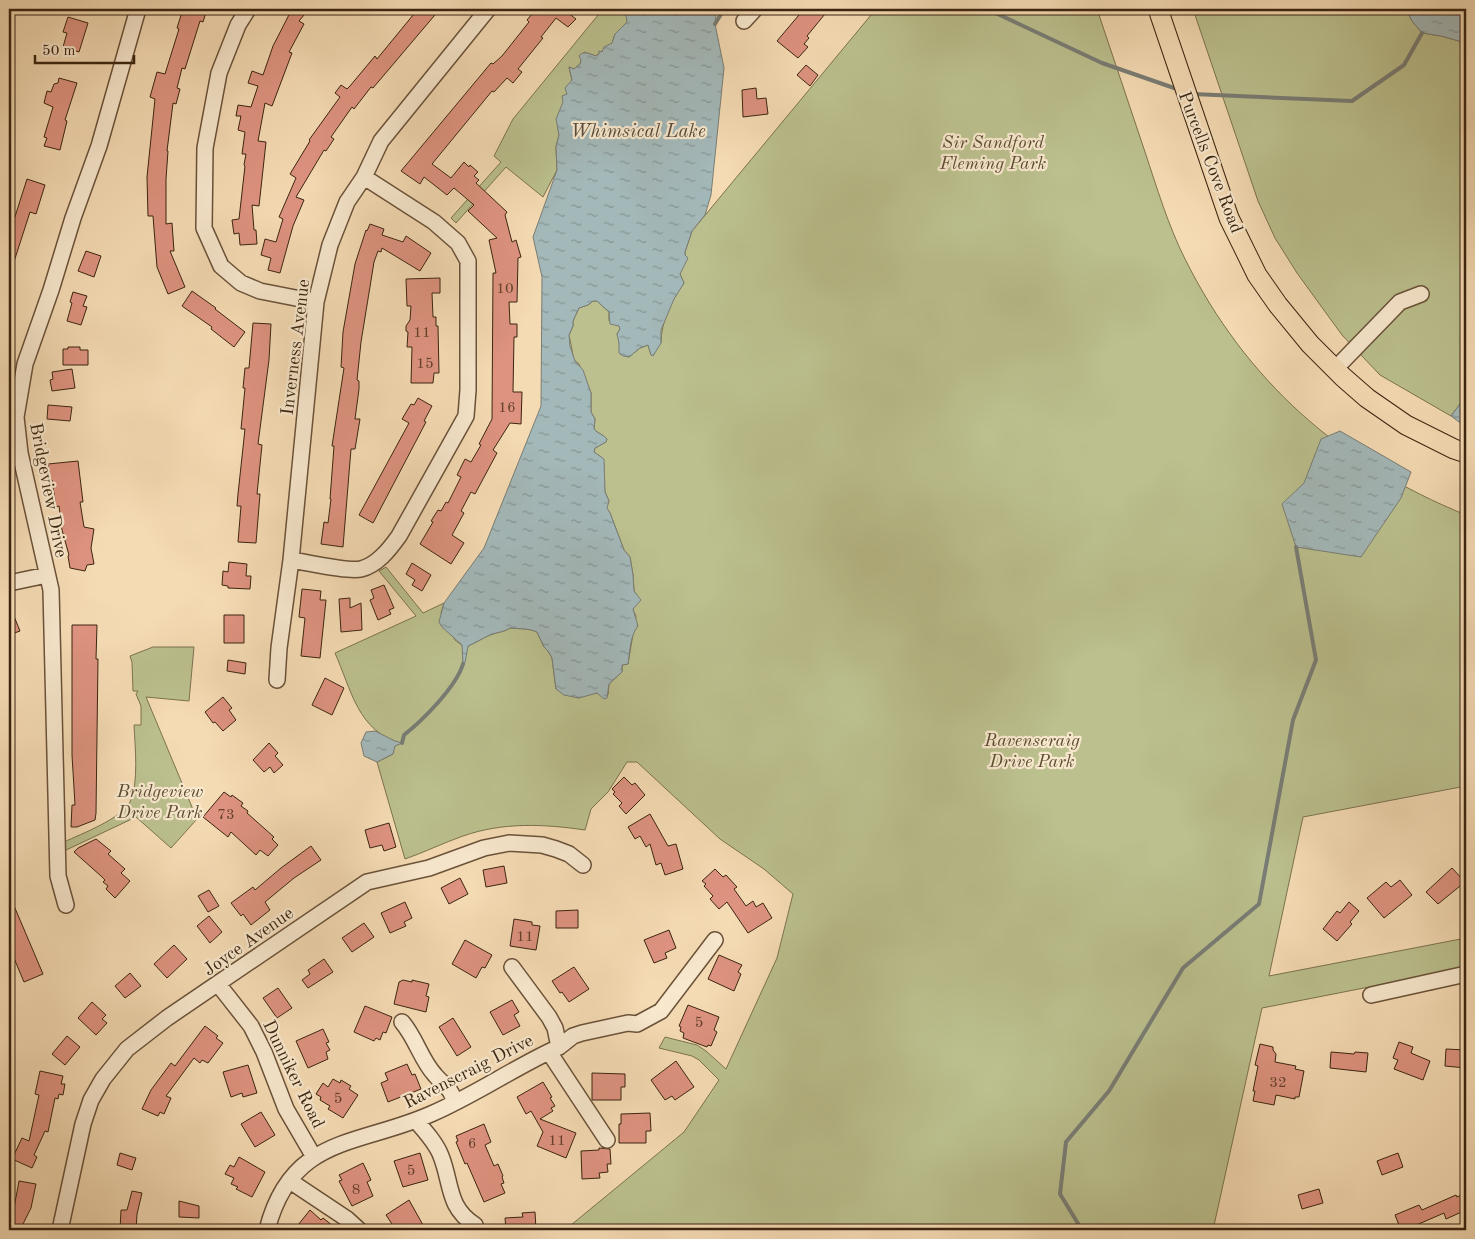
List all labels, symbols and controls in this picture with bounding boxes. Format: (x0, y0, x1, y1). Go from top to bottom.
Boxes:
scale bar (35, 32, 134, 64)
text: 50 m (42, 44, 76, 59)
street label: Purcells Cove Road (1175, 89, 1245, 236)
water label: Whimsical Lake (570, 123, 706, 142)
park label: Sir Sandford Fleming Park (939, 134, 1046, 173)
street label: Inverness Avenue (279, 278, 313, 416)
house number: 10 (496, 282, 514, 297)
house number: 11 (413, 326, 431, 341)
house number: 15 (416, 357, 434, 372)
house number: 16 (498, 401, 516, 416)
street label: Bridgeview Drive (26, 421, 70, 559)
park label: Ravenscraig Drive Park (983, 732, 1080, 771)
park label: Bridgeview Drive Park (116, 783, 203, 822)
house number: 73 (217, 808, 235, 823)
street label: Joyce Avenue (200, 904, 297, 979)
house number: 11 (516, 930, 534, 945)
house number: 5 (695, 1016, 703, 1031)
street label: Dunniker Road (259, 1017, 327, 1131)
street label: Ravenscraig Drive (401, 1031, 536, 1112)
house number: 32 (1269, 1076, 1287, 1091)
house number: 5 (334, 1092, 342, 1107)
house number: 11 (548, 1134, 566, 1149)
house number: 6 (468, 1137, 476, 1152)
house number: 5 (407, 1164, 415, 1179)
house number: 8 (352, 1183, 360, 1198)

